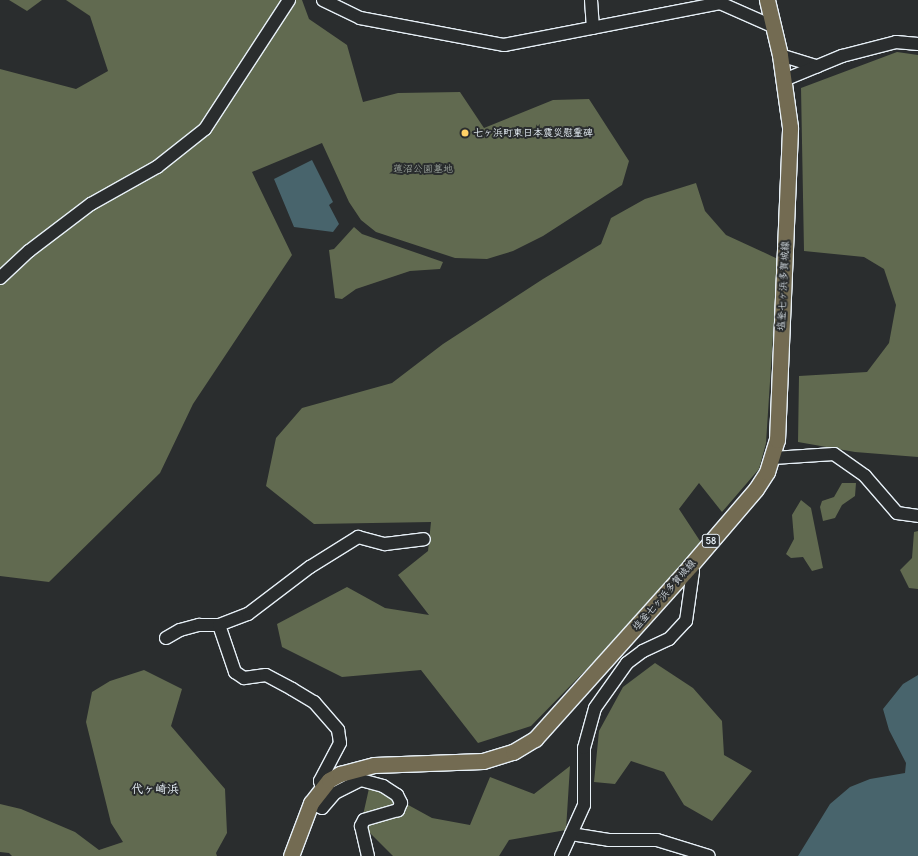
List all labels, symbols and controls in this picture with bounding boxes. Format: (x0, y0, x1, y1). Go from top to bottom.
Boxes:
place label: 七ヶ浜町東日本震災慰霊碑 (473, 127, 593, 139)
marker: 七ヶ浜町東日本震災慰霊碑 (460, 128, 470, 138)
park label: 蓮沼公園墓地 (393, 163, 453, 175)
street label: 塩釜七ヶ浜多賀城線 (775, 241, 791, 331)
road number: 58 (701, 534, 721, 548)
street label: 塩釜七ヶ浜多賀城線 (630, 557, 698, 633)
district label: 代ヶ崎浜 (131, 782, 179, 796)

